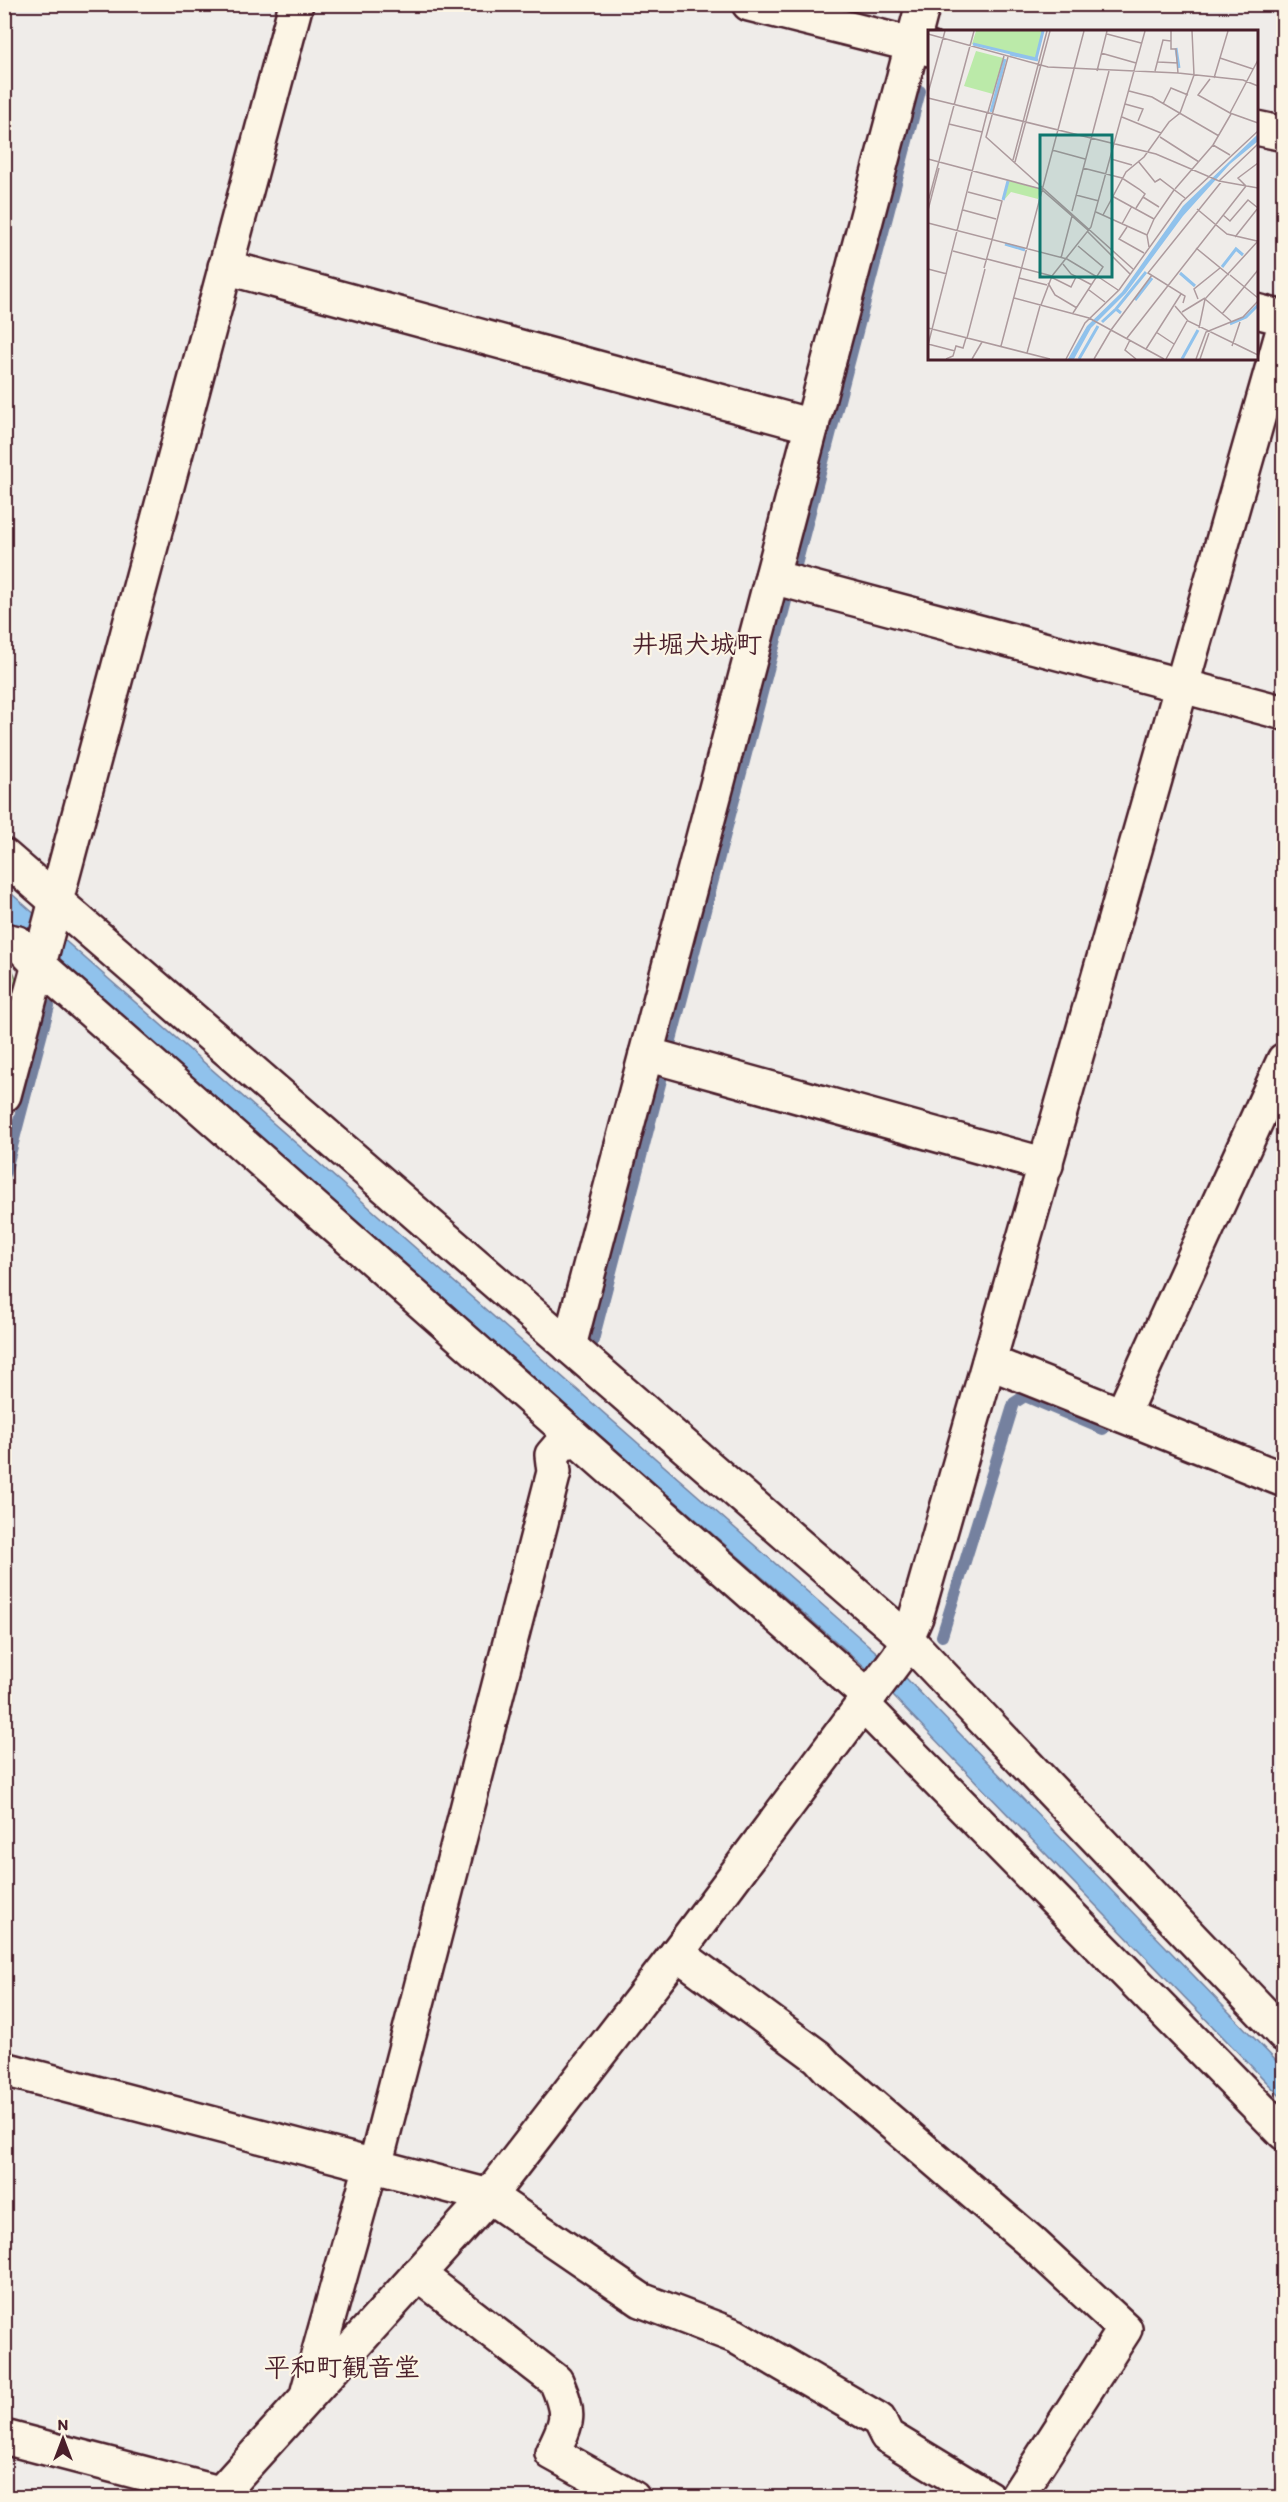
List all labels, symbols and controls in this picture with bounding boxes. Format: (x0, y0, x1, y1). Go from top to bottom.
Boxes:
inset map (928, 30, 1258, 360)
district label: 井堀犬城町 (632, 628, 762, 660)
district label: 平和町観音堂 (264, 2351, 420, 2383)
north arrow (33, 2409, 93, 2469)
text: N (58, 2415, 68, 2434)

